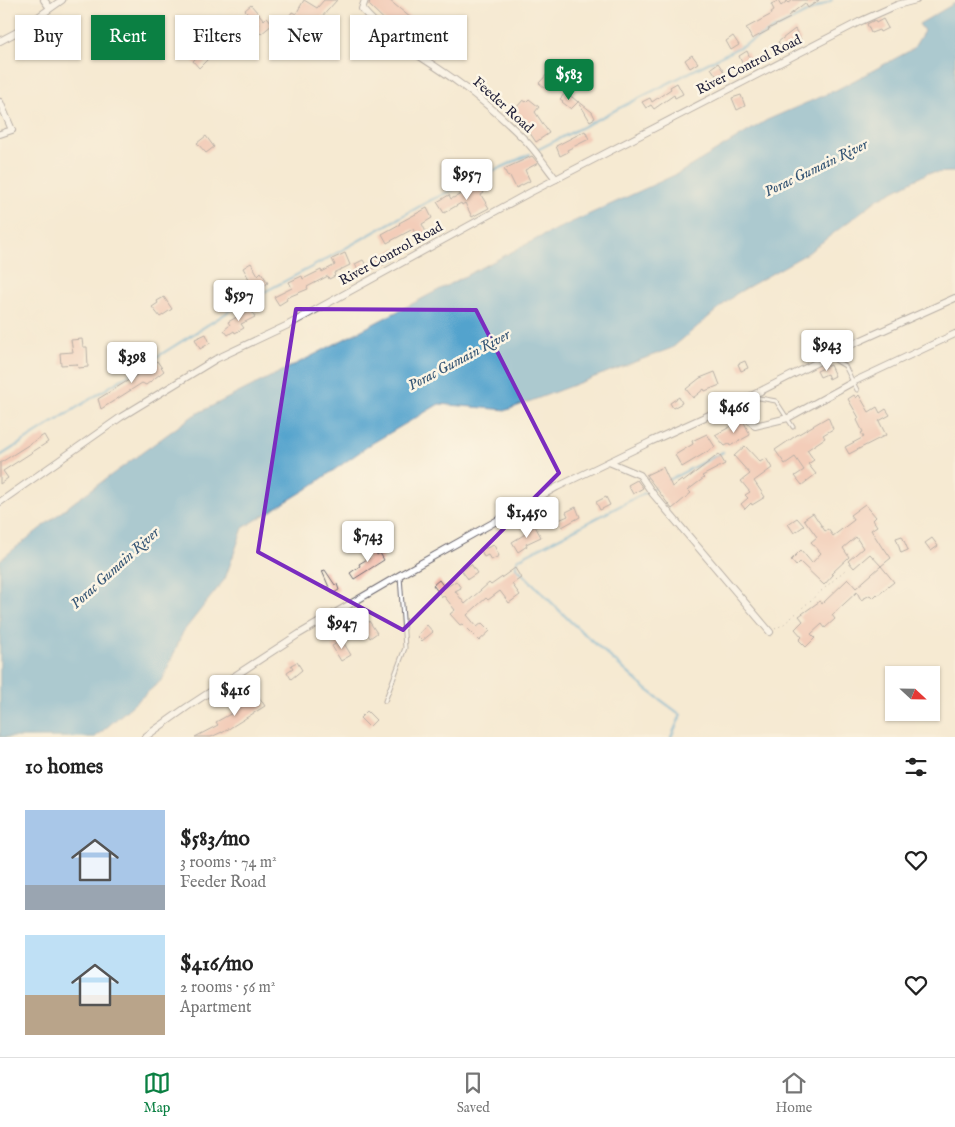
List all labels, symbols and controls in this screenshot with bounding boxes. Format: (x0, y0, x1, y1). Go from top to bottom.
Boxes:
chip: Buy (15, 15, 81, 60)
chip: Rent (91, 15, 165, 60)
chip: Filters (175, 15, 259, 60)
chip: New (269, 15, 340, 60)
chip: Apartment (350, 15, 467, 60)
street label: River Control Road (693, 30, 805, 99)
pin: $583 (539, 58, 599, 101)
text: $583 (556, 65, 582, 85)
street label: Feeder Road (469, 73, 537, 137)
water label: Porac Gumain River (761, 134, 872, 201)
pin: $957 (437, 158, 497, 201)
text: $957 (452, 165, 482, 185)
street label: River Control Road (336, 218, 447, 290)
pin: $597 (209, 280, 269, 322)
text: $597 (224, 286, 254, 306)
water label: Porac Gumain River (405, 325, 514, 395)
pin: $943 (797, 330, 857, 372)
text: $943 (812, 336, 842, 356)
pin: $398 (102, 342, 162, 384)
text: $398 (118, 348, 146, 368)
pin: $466 (704, 392, 764, 434)
text: $466 (719, 398, 749, 418)
pin: $1,450 (486, 496, 568, 539)
text: $1,450 (507, 503, 547, 523)
pin: $743 (338, 520, 398, 563)
water label: Porac Gumain River (67, 522, 164, 613)
text: $743 (353, 527, 383, 547)
pin: $947 (312, 608, 372, 650)
text: $947 (327, 614, 357, 634)
north arrow (885, 666, 940, 721)
map controls (885, 666, 940, 721)
pin: $416 (205, 674, 265, 717)
text: $416 (220, 681, 250, 701)
icon: filters (902, 753, 930, 781)
text: 10 homes (25, 754, 103, 781)
text: $583/mo (180, 826, 250, 853)
icon: home (65, 830, 125, 890)
icon: heart (902, 846, 930, 874)
text: 3 rooms · 74 m² (180, 853, 277, 873)
text: Feeder Road (180, 873, 266, 893)
text: $416/mo (180, 951, 253, 978)
icon: home (65, 955, 125, 1015)
icon: heart (902, 971, 930, 999)
text: 2 rooms · 56 m² (180, 978, 275, 998)
text: Apartment (180, 998, 251, 1018)
tab: Map (143, 1069, 171, 1117)
tab: Saved (457, 1069, 490, 1117)
tab: Home (776, 1069, 812, 1117)

